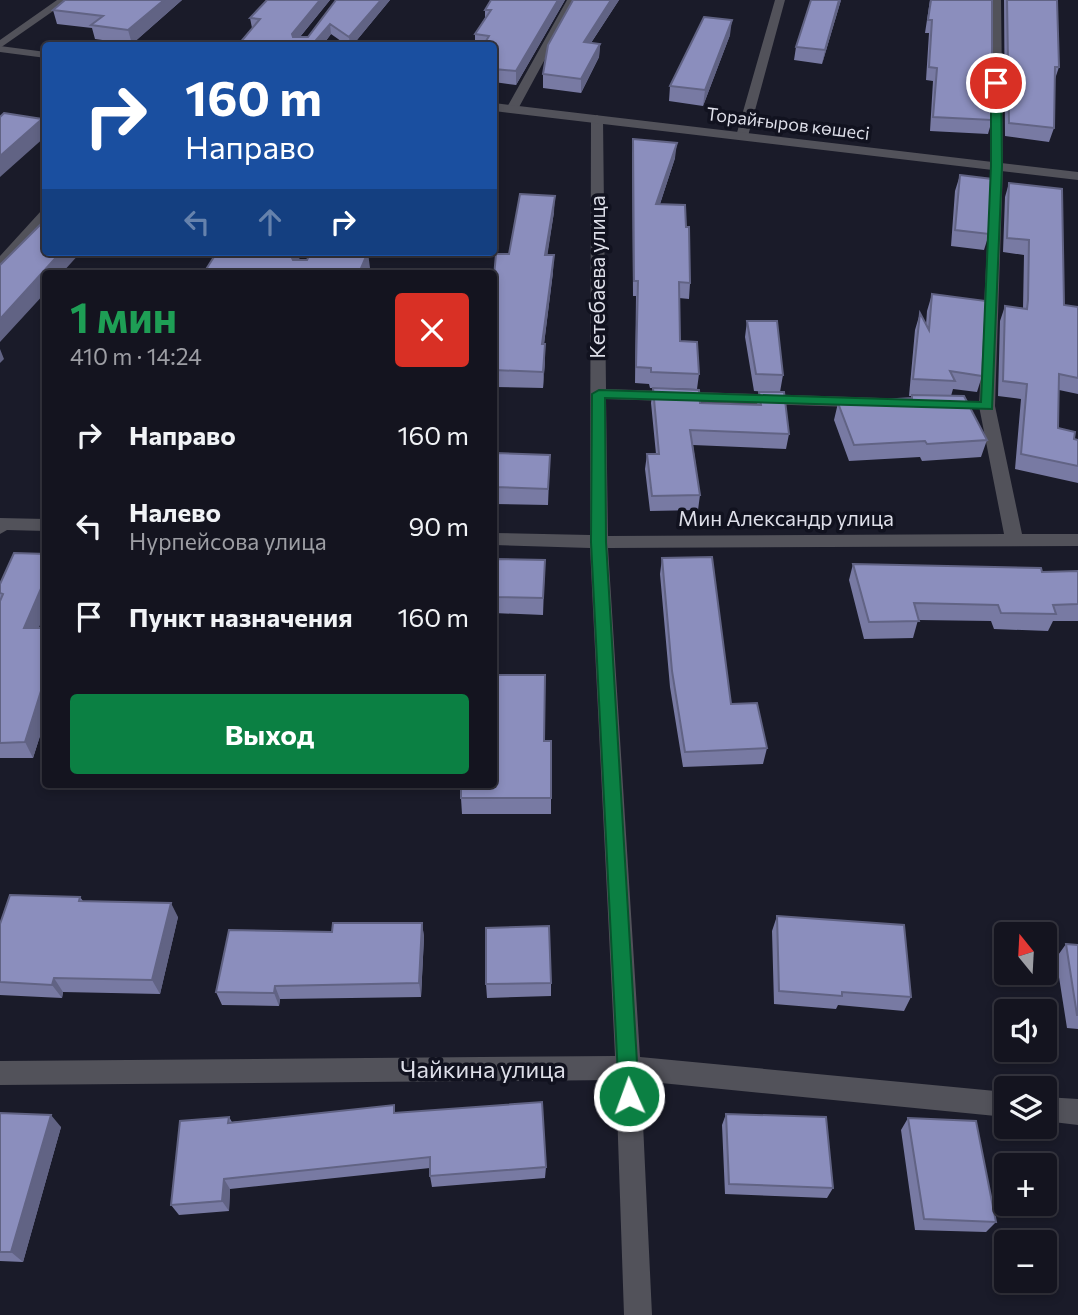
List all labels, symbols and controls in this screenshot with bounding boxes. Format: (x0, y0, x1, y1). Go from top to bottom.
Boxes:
pin (966, 53, 1026, 113)
icon: arrive (977, 64, 1015, 102)
text: 160 m (185, 66, 322, 126)
icon: right (70, 70, 161, 161)
street label: Торайғыров көшесі (705, 102, 871, 144)
text: Направо (185, 126, 315, 166)
street label: Кетебаева улица (584, 195, 609, 359)
icon: left (178, 203, 216, 241)
icon: ahead (251, 203, 289, 241)
icon: right (324, 203, 362, 241)
text: 1 мин (70, 290, 177, 342)
button: close (395, 293, 469, 367)
text: 410 m · 14:24 (70, 342, 202, 370)
icon: right (70, 416, 108, 454)
text: Направо (129, 419, 236, 450)
text: 160 m (397, 419, 469, 450)
text: Налево (129, 496, 221, 527)
street label: Мин Александр улица (678, 505, 894, 530)
icon: left (70, 507, 108, 545)
text: 90 m (409, 510, 469, 541)
text: Нурпейсова улица (129, 527, 327, 555)
icon: arrive (70, 598, 108, 636)
text: Пункт назначения (129, 601, 353, 632)
text: 160 m (397, 601, 469, 632)
button: Выход (70, 694, 469, 774)
north arrow (994, 922, 1057, 985)
map controls (994, 922, 1057, 1293)
button: sound (994, 999, 1057, 1062)
street label: Чайкина улица (400, 1054, 566, 1083)
position arrow (592, 1059, 666, 1133)
button: layers (994, 1076, 1057, 1139)
button: + (994, 1153, 1057, 1216)
button: − (994, 1230, 1057, 1293)

